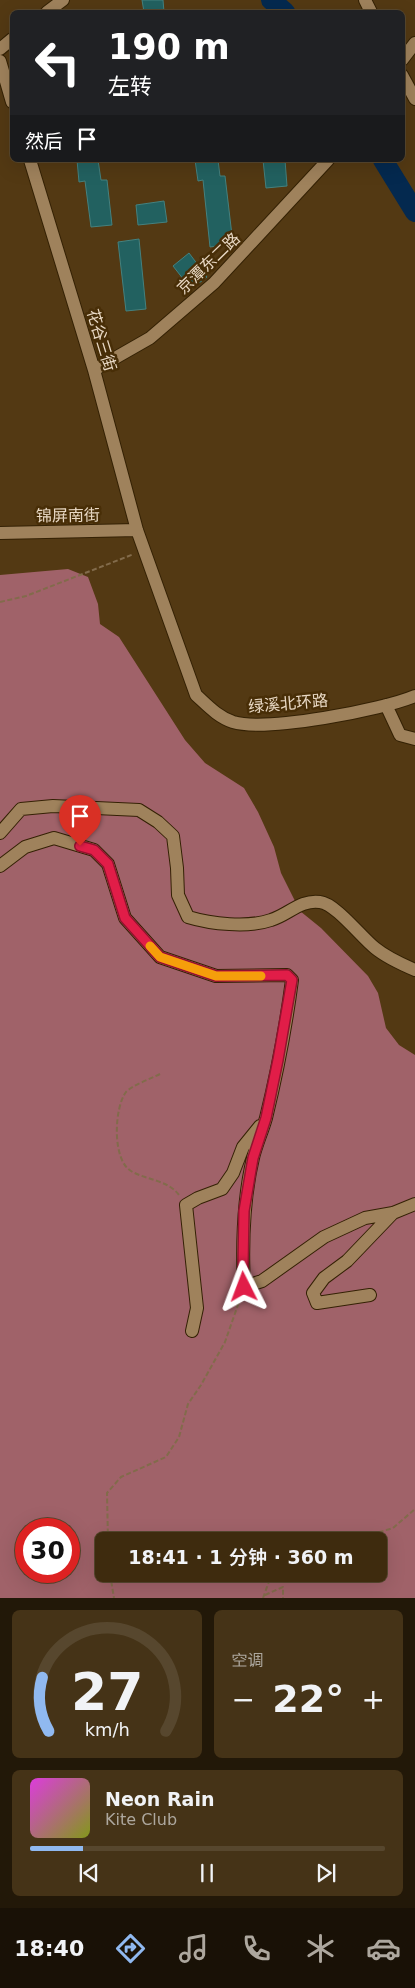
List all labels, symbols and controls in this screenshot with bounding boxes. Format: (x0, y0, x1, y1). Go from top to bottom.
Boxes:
text: 190 m (108, 27, 230, 67)
icon: left (25, 30, 90, 95)
text: 左转 (108, 74, 152, 99)
icon: arrive (73, 125, 101, 153)
text: 然后 (25, 130, 63, 152)
street label: 京潭东二路 (173, 229, 244, 298)
street label: 花谷三街 (83, 307, 120, 374)
street label: 锦屏南街 (36, 505, 100, 526)
street label: 绿溪北环路 (247, 691, 329, 716)
pin (59, 795, 101, 846)
icon: arrive (66, 802, 94, 830)
position arrow (217, 1260, 269, 1312)
speed limit sign: 30 (15, 1518, 80, 1583)
text: 18:41 · 1 分钟 · 360 m (128, 1546, 354, 1568)
text: 空调 (232, 1651, 264, 1670)
text: 27 (71, 1662, 143, 1722)
text: 22° (272, 1677, 344, 1721)
text: − (232, 1683, 255, 1716)
text: + (362, 1683, 385, 1716)
text: km/h (84, 1719, 129, 1740)
text: Neon Rain (105, 1788, 214, 1810)
text: Kite Club (105, 1810, 177, 1829)
icon: previous (75, 1859, 103, 1887)
icon: pause (193, 1859, 221, 1887)
icon: next (312, 1859, 340, 1887)
icon: directions (113, 1931, 148, 1966)
icon: music (176, 1931, 211, 1966)
icon: phone (239, 1931, 274, 1966)
icon: climate (303, 1931, 338, 1966)
icon: car (366, 1931, 401, 1966)
text: 18:40 (14, 1936, 84, 1961)

